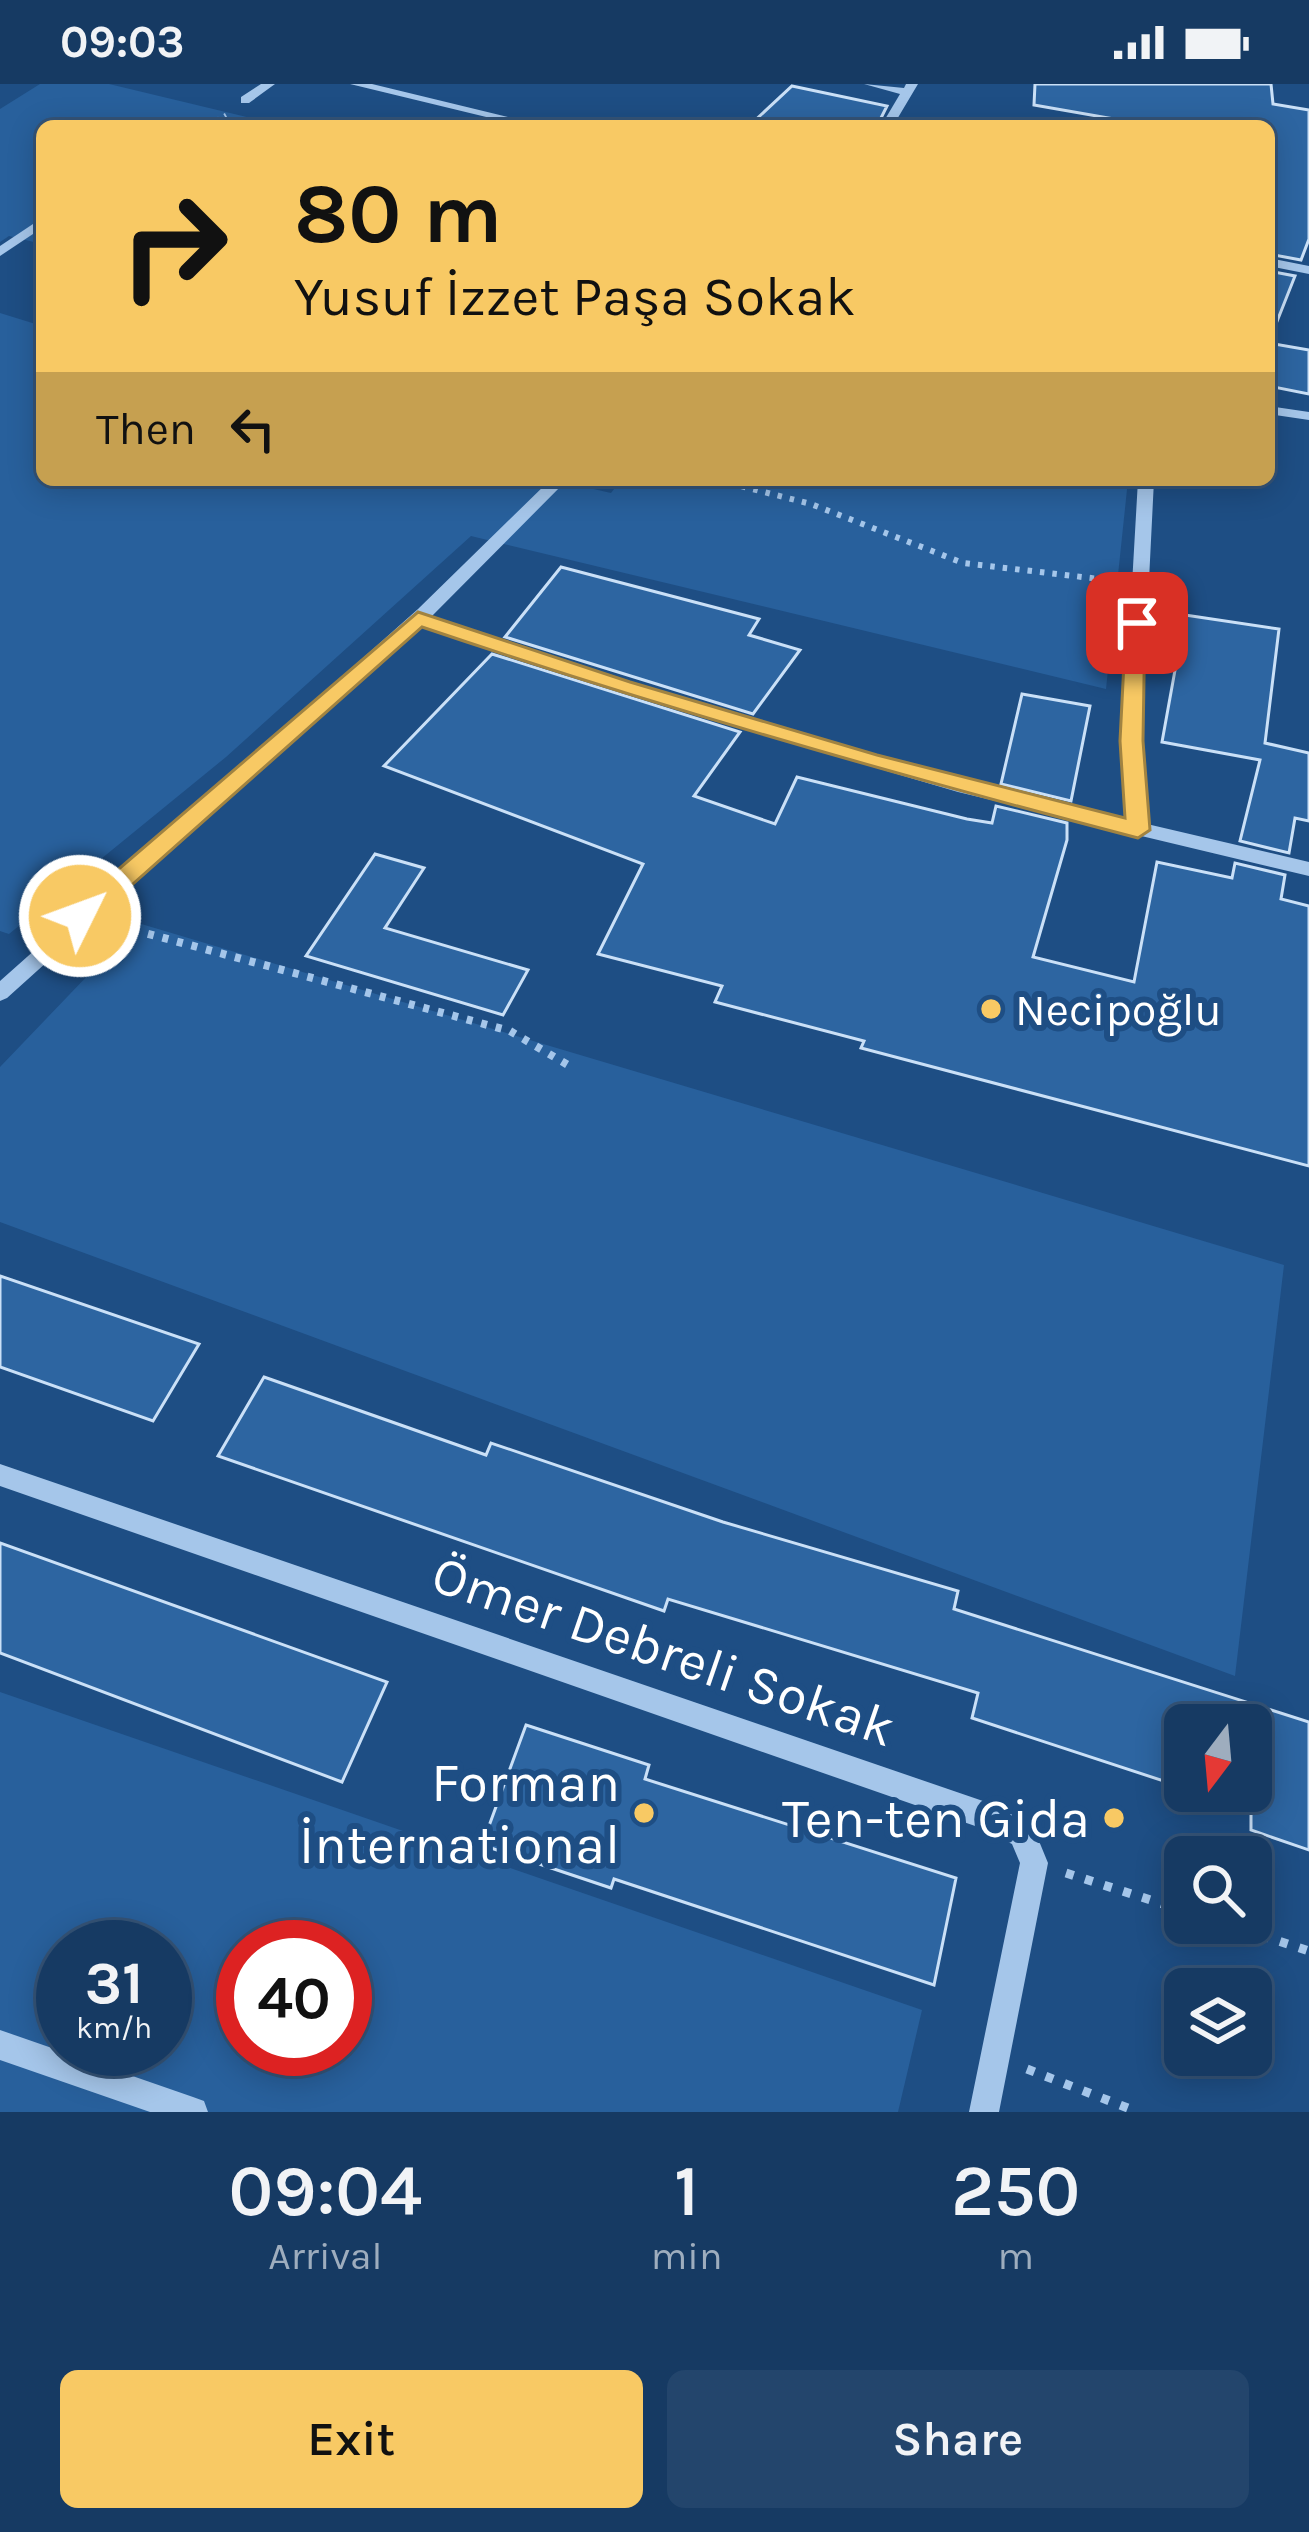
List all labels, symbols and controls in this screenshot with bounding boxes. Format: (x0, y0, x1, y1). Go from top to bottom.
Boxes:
text: 09:03 (60, 16, 185, 68)
text: 80 m (294, 165, 502, 263)
icon: right (96, 168, 252, 324)
text: Yusuf İzzet Paşa Sokak (294, 265, 856, 329)
icon: left (220, 396, 286, 462)
text: Then (96, 403, 196, 455)
pin (1086, 572, 1188, 674)
icon: arrive (1104, 590, 1170, 656)
position arrow (17, 853, 143, 979)
place label: Necipoğlu (1015, 984, 1222, 1037)
marker: Necipoğlu (978, 996, 1004, 1022)
street label: Ömer Debreli Sokak (424, 1542, 903, 1760)
north arrow (1164, 1704, 1272, 1812)
map controls (1164, 1704, 1272, 2076)
place label: Forman İnternational (299, 1751, 620, 1877)
place label: Ten-ten Gida (782, 1787, 1090, 1851)
marker: Forman İnternational (631, 1800, 657, 1826)
marker: Ten-ten Gida (1101, 1805, 1127, 1831)
button: search (1164, 1836, 1272, 1944)
speed limit sign: 40 (216, 1920, 372, 2076)
text: 31 (85, 1948, 143, 2018)
button: layers (1164, 1968, 1272, 2076)
text: km/h (76, 2010, 152, 2046)
text: 09:04 (229, 2149, 422, 2233)
text: 1 (674, 2149, 699, 2233)
text: 250 (951, 2149, 1080, 2233)
text: Arrival (268, 2233, 383, 2279)
text: min (651, 2233, 722, 2279)
text: m (997, 2233, 1034, 2279)
button: Exit (60, 2370, 643, 2508)
button: Share (667, 2370, 1249, 2508)

